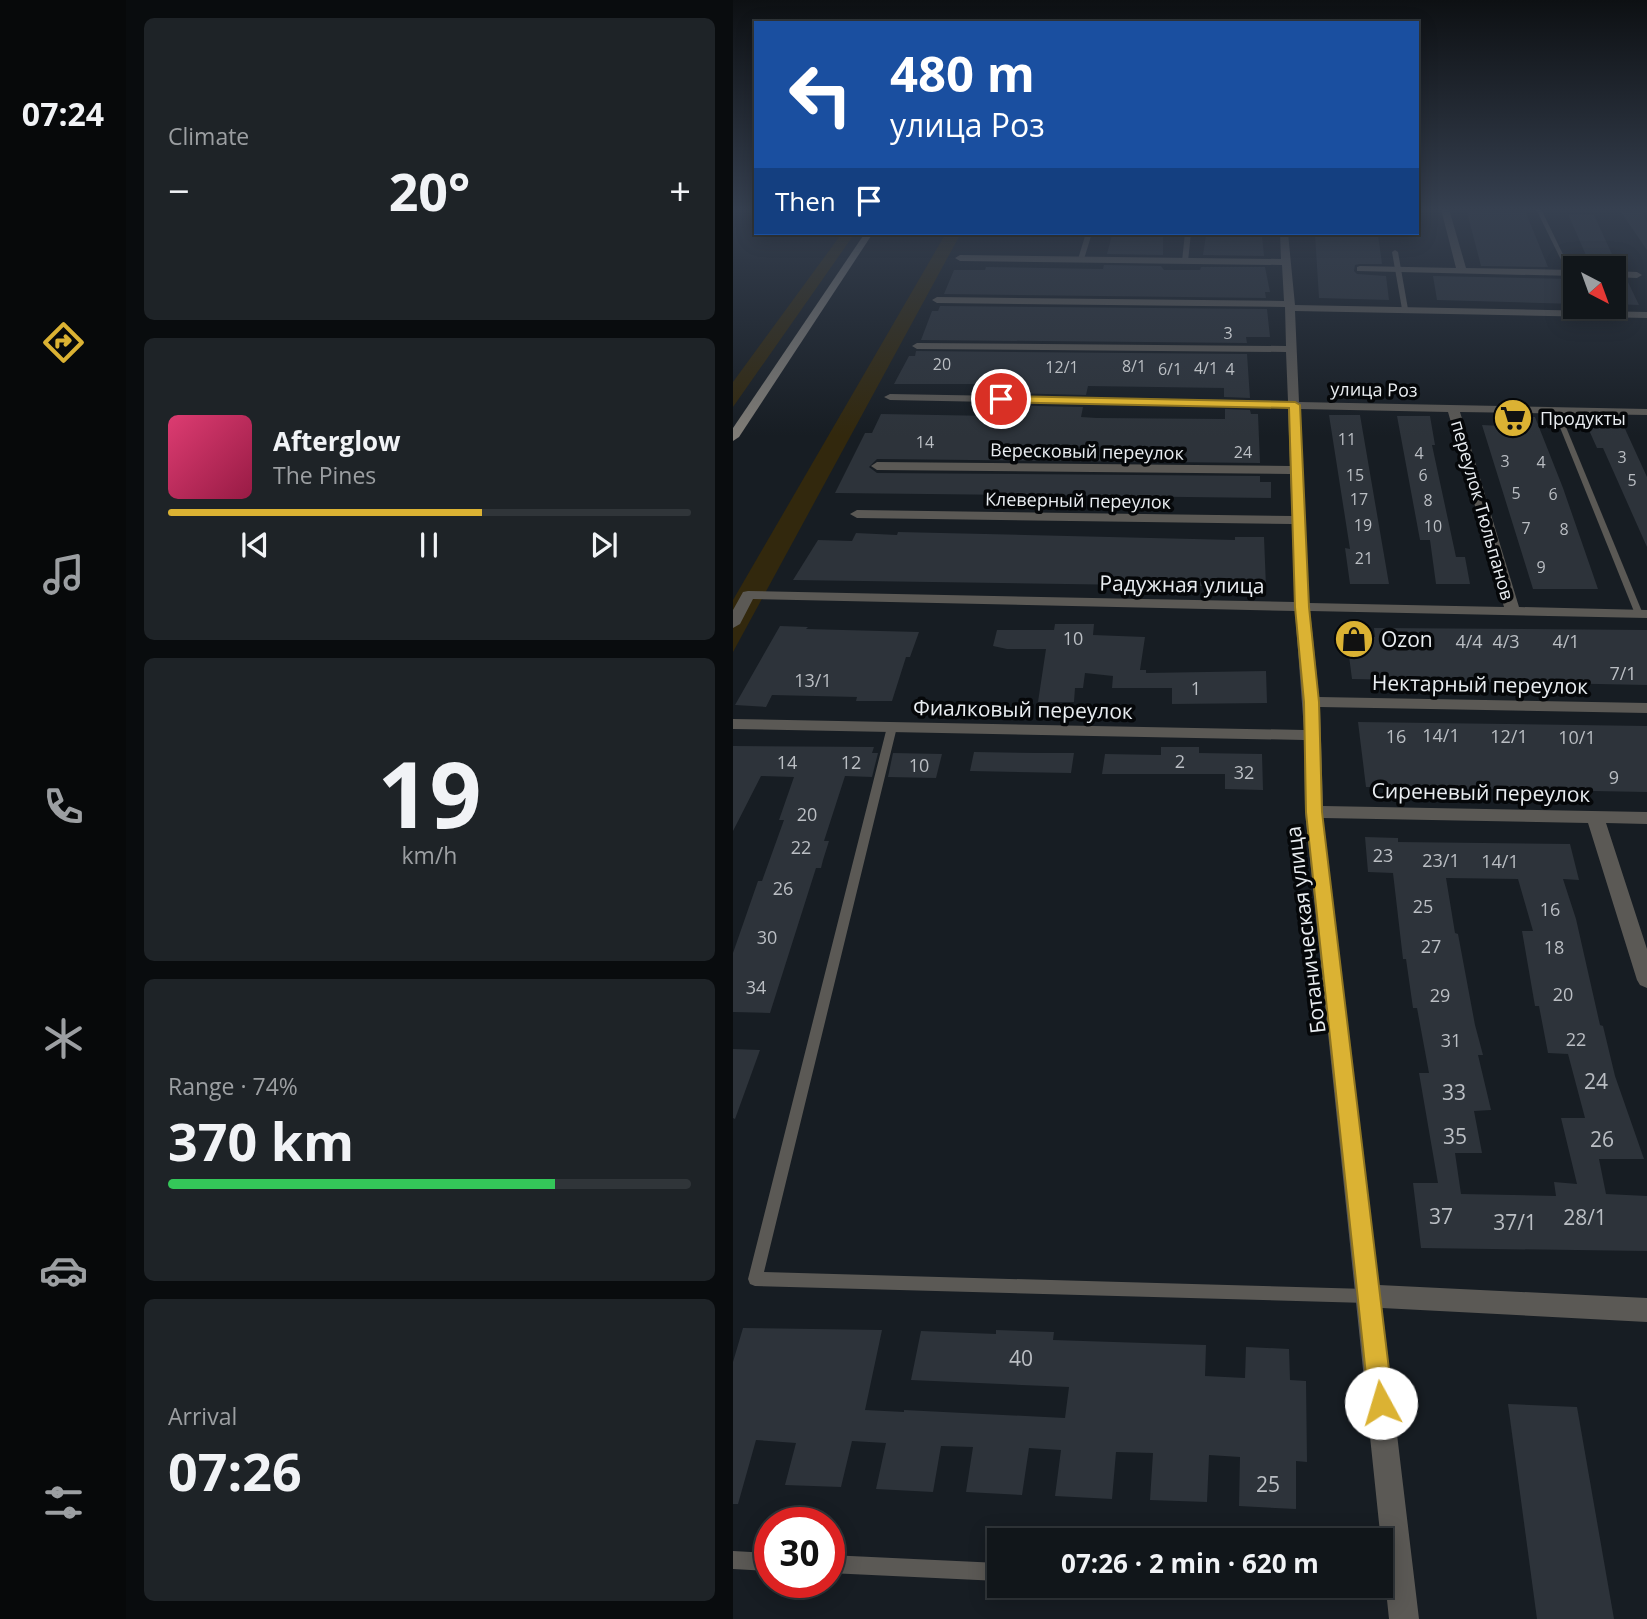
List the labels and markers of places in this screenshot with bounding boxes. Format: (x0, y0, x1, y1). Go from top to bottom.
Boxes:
pin (971, 369, 1031, 429)
supermarket icon: Продукты (1492, 397, 1534, 439)
place label: Продукты (1540, 406, 1626, 430)
shop icon: Ozon (1333, 618, 1375, 660)
place label: Ozon (1381, 625, 1433, 653)

